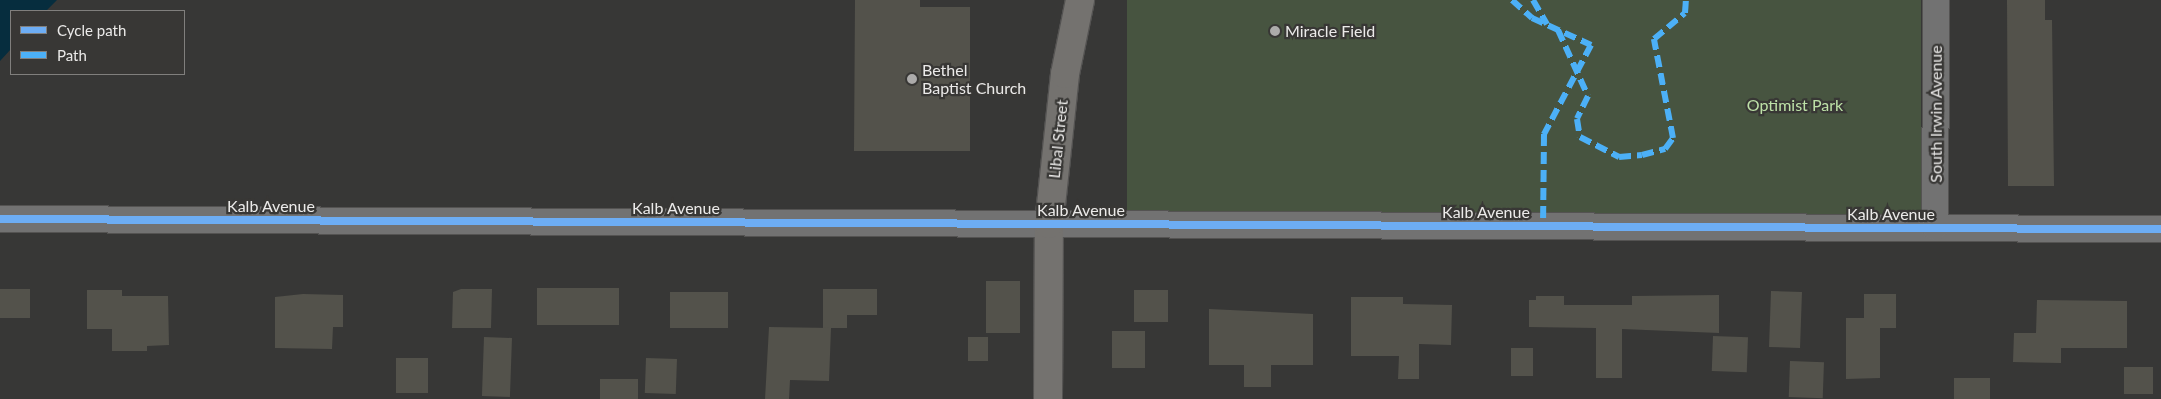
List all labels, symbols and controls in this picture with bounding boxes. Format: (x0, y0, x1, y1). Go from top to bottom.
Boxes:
legend (10, 10, 185, 75)
text: Cycle path (57, 21, 126, 39)
place label: Miracle Field (1285, 21, 1375, 41)
marker: Miracle Field (1269, 25, 1281, 37)
street label: South Irwin Avenue (1926, 45, 1946, 183)
text: Path (57, 46, 87, 64)
place label: Bethel Baptist Church (922, 60, 1026, 98)
marker: Bethel Baptist Church (906, 73, 918, 85)
park label: Optimist Park (1747, 95, 1843, 115)
street label: Libal Street (1044, 99, 1072, 179)
street label: Kalb Avenue (227, 196, 315, 216)
street label: Kalb Avenue (632, 198, 720, 218)
street label: Kalb Avenue (1037, 200, 1125, 220)
street label: Kalb Avenue (1442, 202, 1530, 222)
street label: Kalb Avenue (1847, 204, 1935, 224)

